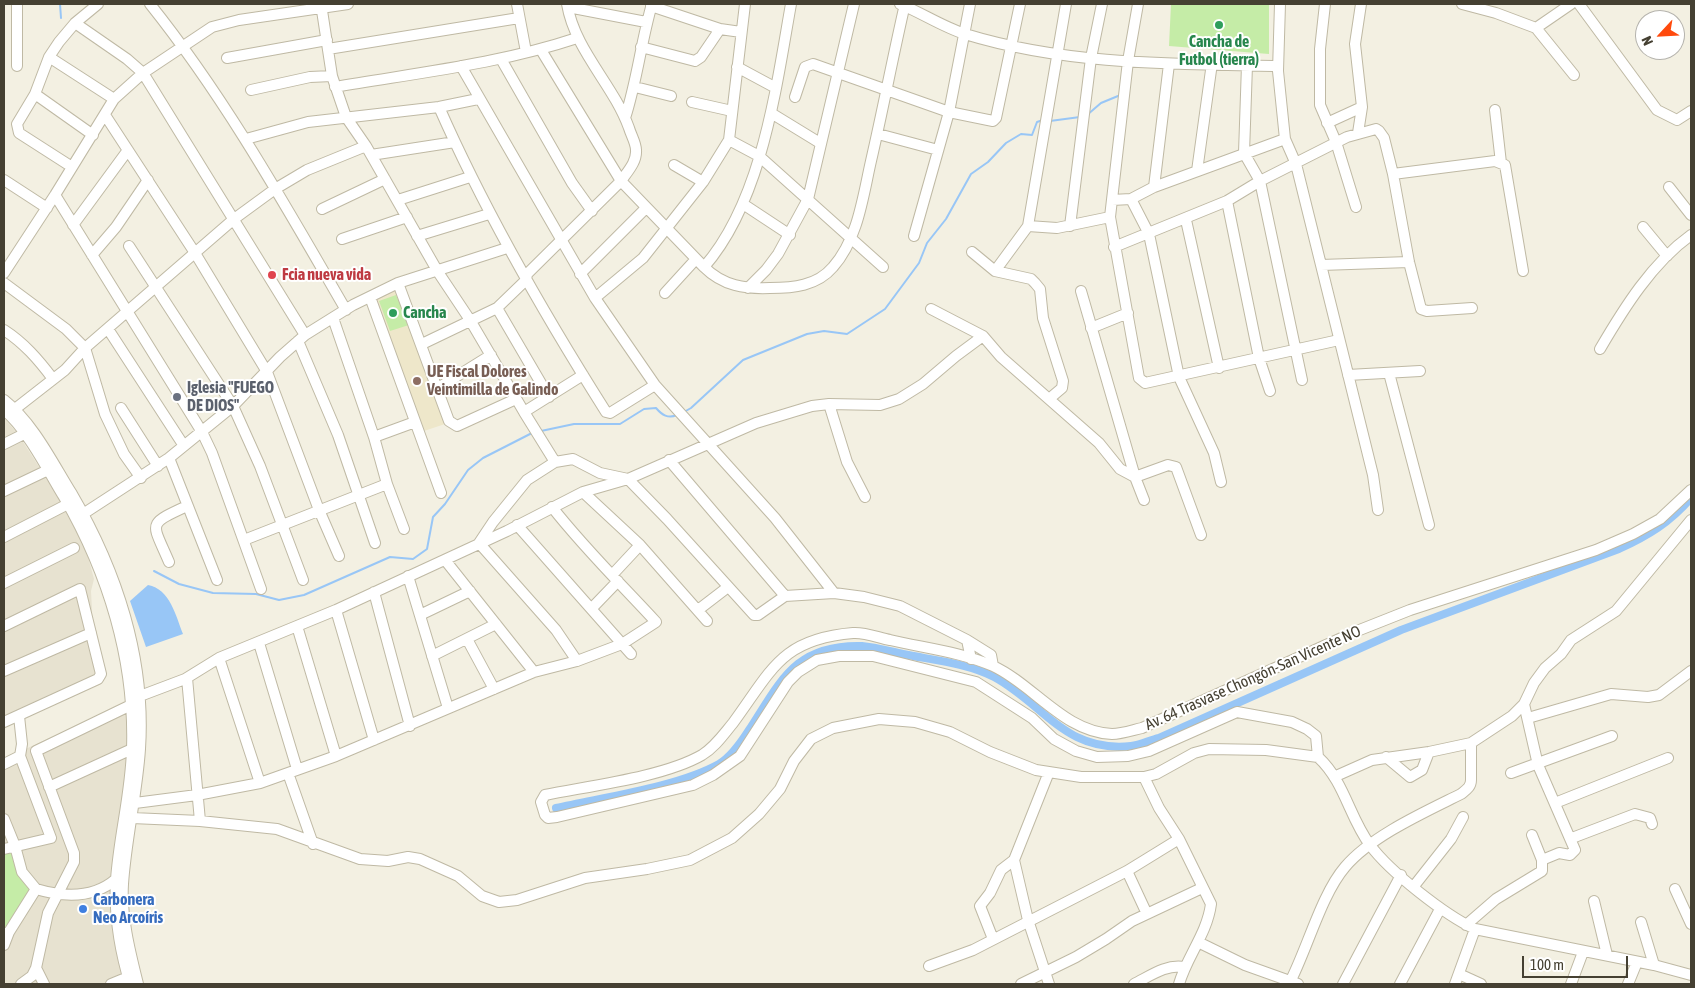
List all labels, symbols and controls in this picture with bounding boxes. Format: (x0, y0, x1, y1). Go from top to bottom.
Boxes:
north arrow (1635, 10, 1685, 60)
marker: Cancha de Futbol (tierra) (1213, 19, 1225, 31)
place label: Cancha de Futbol (tierra) (1179, 32, 1259, 70)
text: N (1638, 34, 1656, 48)
place label: Fcia nueva vida (282, 265, 371, 285)
marker: Fcia nueva vida (266, 269, 278, 281)
place label: Cancha (403, 303, 447, 323)
marker: Cancha (387, 307, 399, 319)
place label: UE Fiscal Dolores Veintimilla de Galindo (427, 362, 558, 400)
marker: UE Fiscal Dolores Veintimilla de Galindo (411, 375, 423, 387)
place label: Iglesia "FUEGO DE DIOS" (187, 378, 274, 416)
marker: Iglesia "FUEGO DE DIOS" (171, 391, 183, 403)
street label: Av. 64 Trasvase Chongón-San Vicente NO (1142, 622, 1364, 734)
place label: Carbonera Neo Arcoíris (93, 890, 163, 928)
marker: Carbonera Neo Arcoíris (77, 903, 89, 915)
scale bar (1525, 946, 1631, 978)
text: 100 m (1530, 956, 1564, 973)

